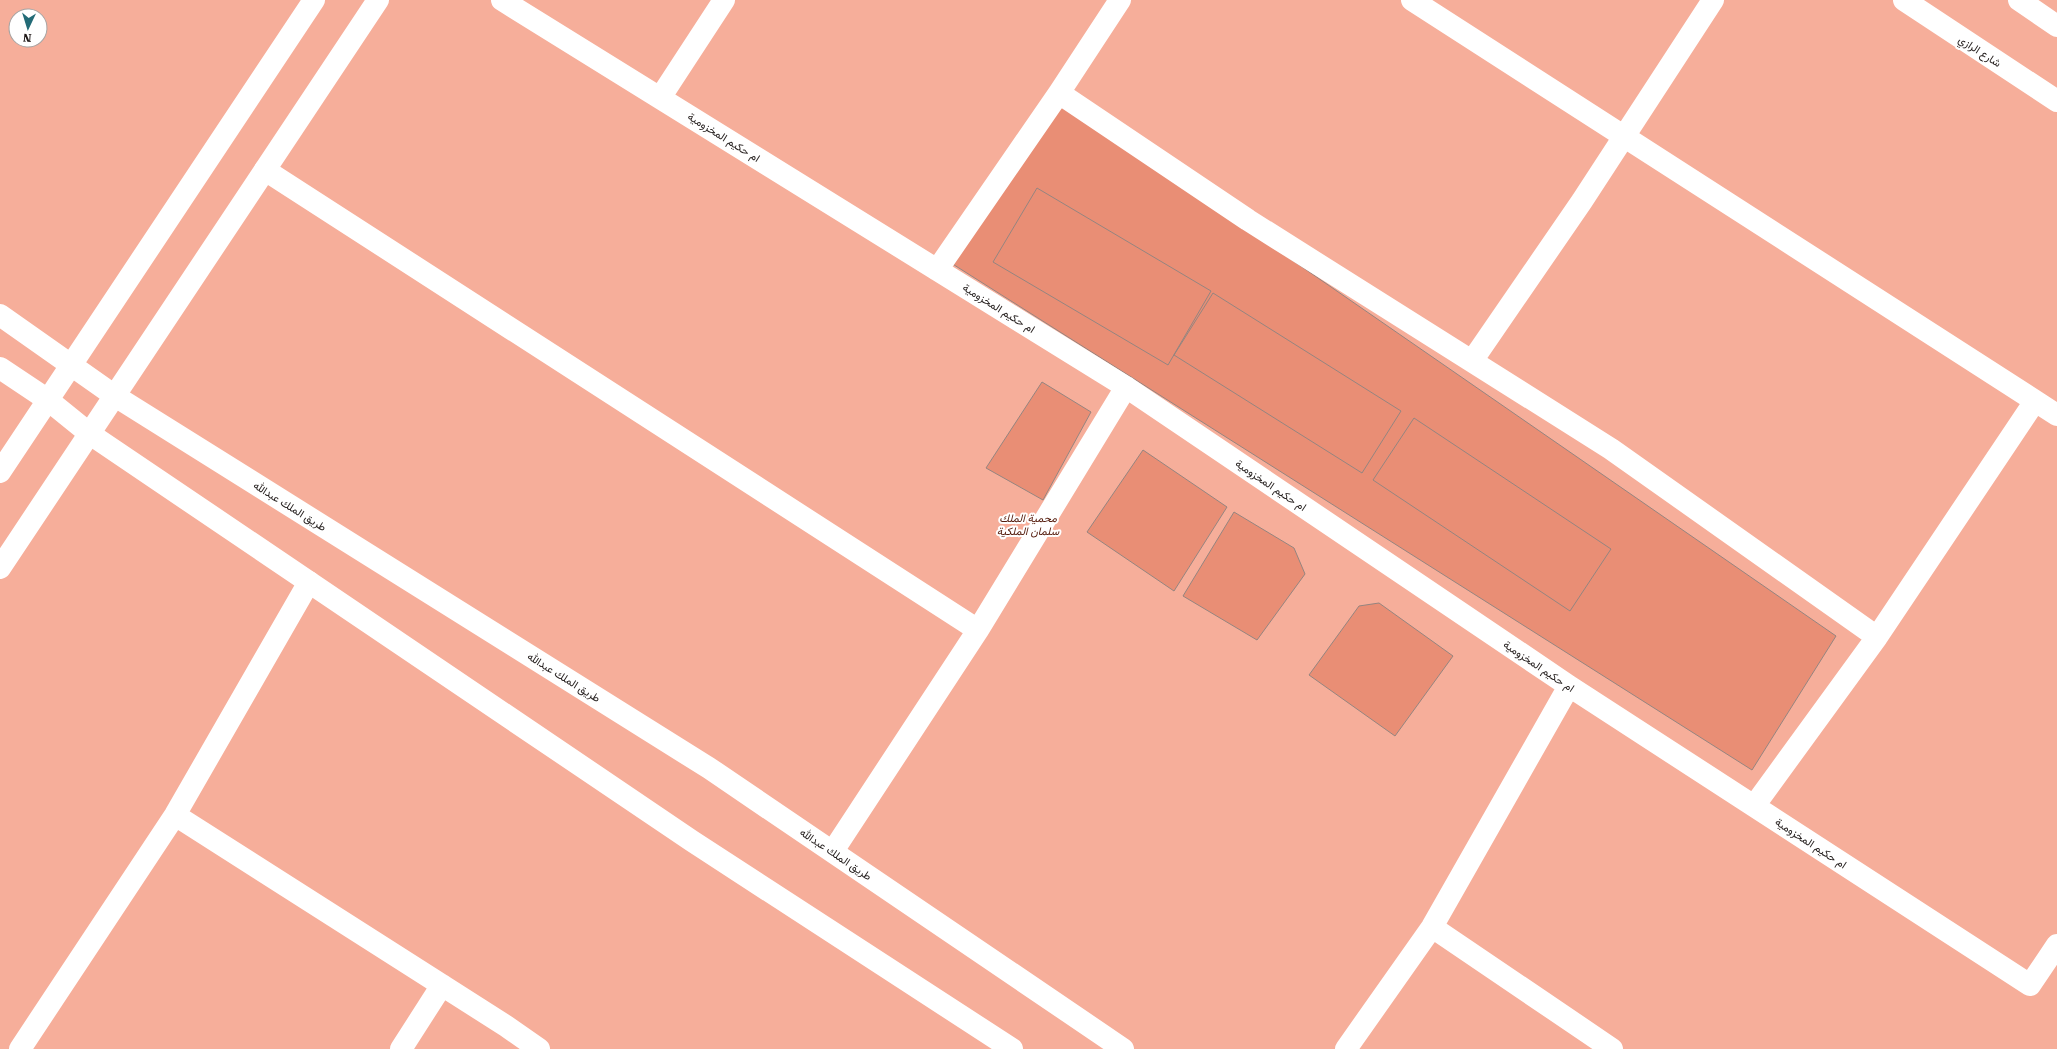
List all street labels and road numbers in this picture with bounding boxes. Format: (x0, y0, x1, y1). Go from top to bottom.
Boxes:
street label: شارع الرازي (1954, 33, 2004, 73)
street label: ام حكيم المخزومية (685, 110, 762, 166)
street label: ام حكيم المخزومية (960, 281, 1037, 337)
street label: ام حكيم المخزومية (1232, 457, 1309, 515)
street label: طريق الملك عبدالله (251, 479, 329, 534)
street label: ام حكيم المخزومية (1500, 638, 1577, 696)
street label: طريق الملك عبدالله (525, 650, 603, 705)
street label: ام حكيم المخزومية (1772, 815, 1849, 872)
street label: طريق الملك عبدالله (797, 826, 874, 883)

